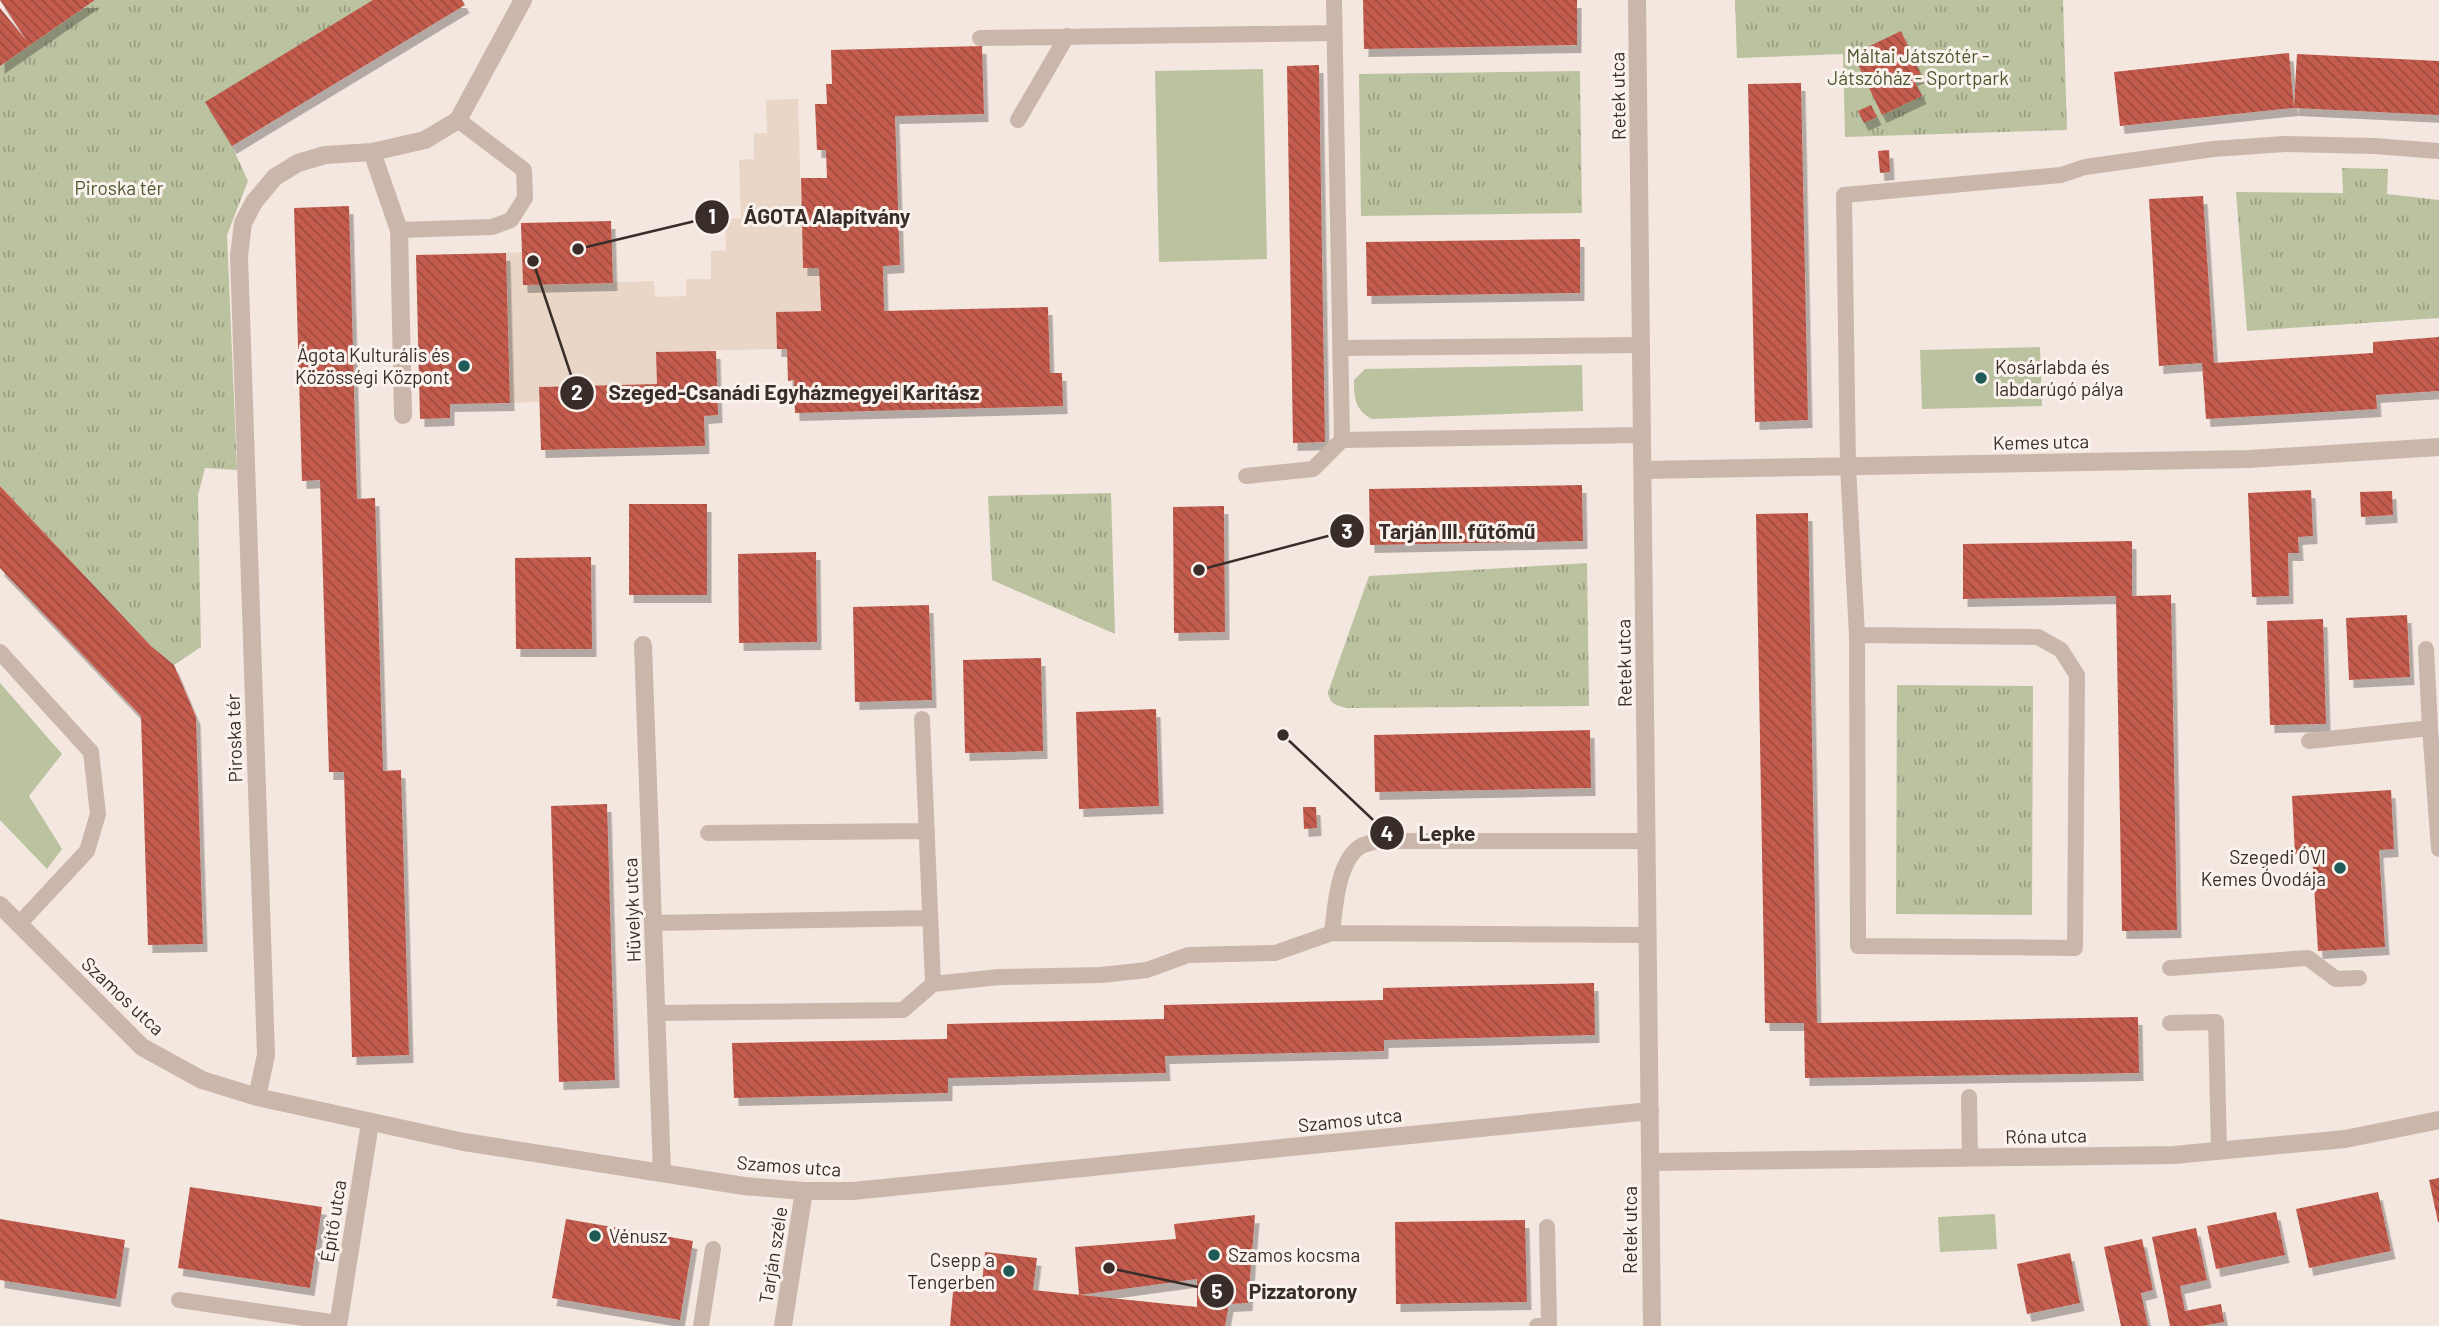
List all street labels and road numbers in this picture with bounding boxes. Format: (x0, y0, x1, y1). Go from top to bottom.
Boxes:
street label: Retek utca (1605, 52, 1630, 140)
street label: Kemes utca (1993, 429, 2089, 454)
street label: Retek utca (1611, 619, 1636, 707)
street label: Piroska tér (220, 693, 247, 783)
street label: Hüvelyk utca (618, 857, 645, 963)
street label: Szamos utca (77, 952, 169, 1040)
street label: Szamos utca (1297, 1103, 1403, 1136)
street label: Róna utca (2005, 1123, 2087, 1148)
street label: Szamos utca (736, 1150, 842, 1181)
street label: Építő utca (315, 1178, 350, 1264)
street label: Retek utca (1618, 1186, 1641, 1274)
street label: Tarján széle (754, 1205, 792, 1305)

